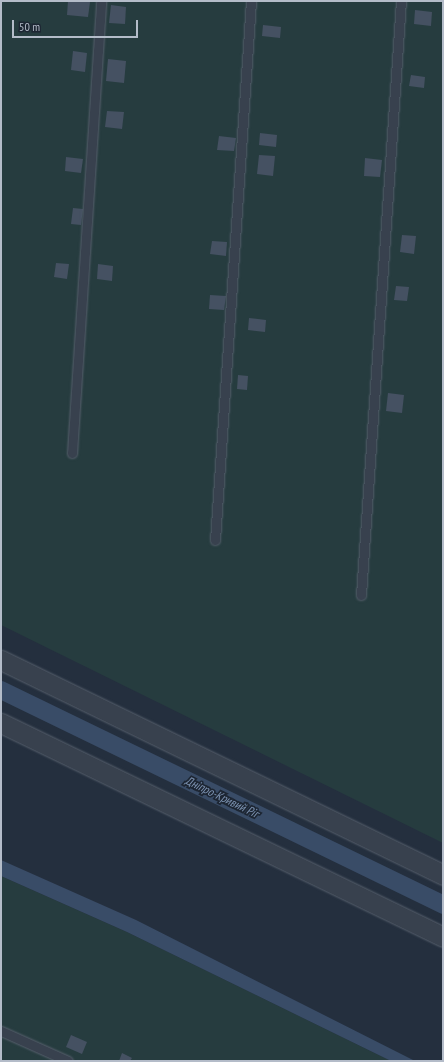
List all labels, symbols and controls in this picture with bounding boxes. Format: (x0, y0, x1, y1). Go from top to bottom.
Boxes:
scale bar (14, 12, 140, 38)
text: 50 m (19, 19, 40, 34)
water label: Дніпро-Кривий Ріг (183, 773, 261, 821)

